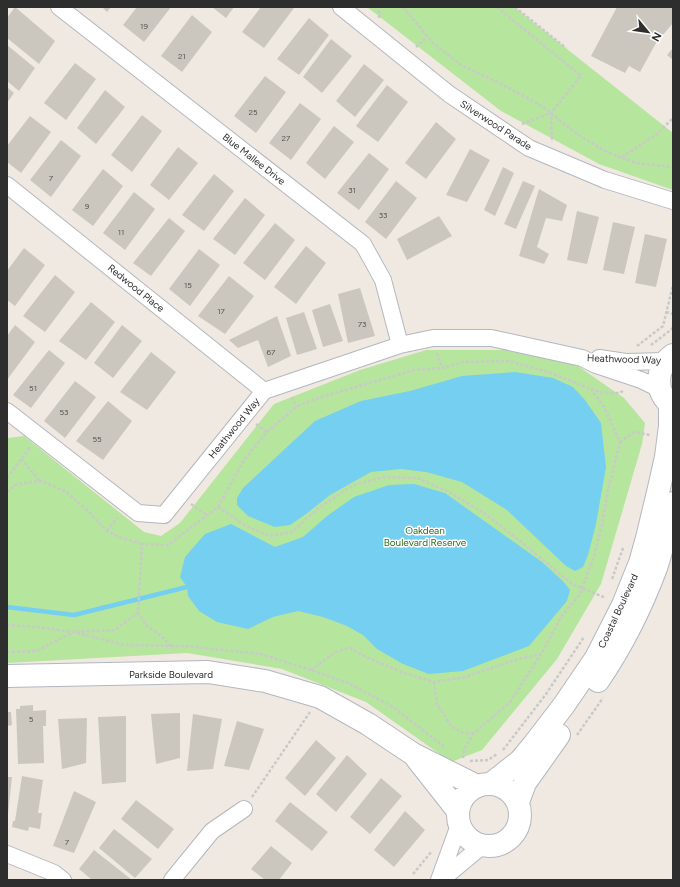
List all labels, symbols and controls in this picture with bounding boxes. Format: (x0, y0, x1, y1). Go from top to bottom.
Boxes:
north arrow (628, 12, 668, 52)
house number: 19 (140, 21, 148, 31)
text: N (649, 30, 664, 43)
house number: 21 (178, 51, 186, 61)
street label: Silverwood Parade (458, 97, 535, 153)
house number: 25 (248, 107, 258, 117)
street label: Blue Mallee Drive (220, 130, 288, 188)
house number: 27 (282, 133, 291, 143)
house number: 7 (49, 173, 54, 183)
house number: 31 (348, 185, 356, 195)
house number: 9 (85, 201, 90, 211)
house number: 33 (379, 210, 387, 220)
house number: 11 (118, 227, 124, 237)
street label: Redwood Place (105, 261, 167, 315)
house number: 15 (184, 280, 192, 290)
house number: 17 (217, 306, 225, 316)
house number: 73 (358, 319, 366, 329)
house number: 67 (267, 347, 276, 357)
street label: Heathwood Way (587, 351, 662, 367)
house number: 51 (29, 383, 37, 393)
street label: Heathwood Way (206, 394, 263, 461)
house number: 53 (60, 407, 68, 417)
house number: 55 (92, 434, 102, 444)
park label: Oakdean Boulevard Reserve (384, 524, 467, 549)
street label: Coastal Boulevard (595, 572, 641, 650)
street label: Parkside Boulevard (129, 668, 213, 681)
house number: 5 (29, 714, 34, 724)
house number: 7 (65, 837, 70, 847)

